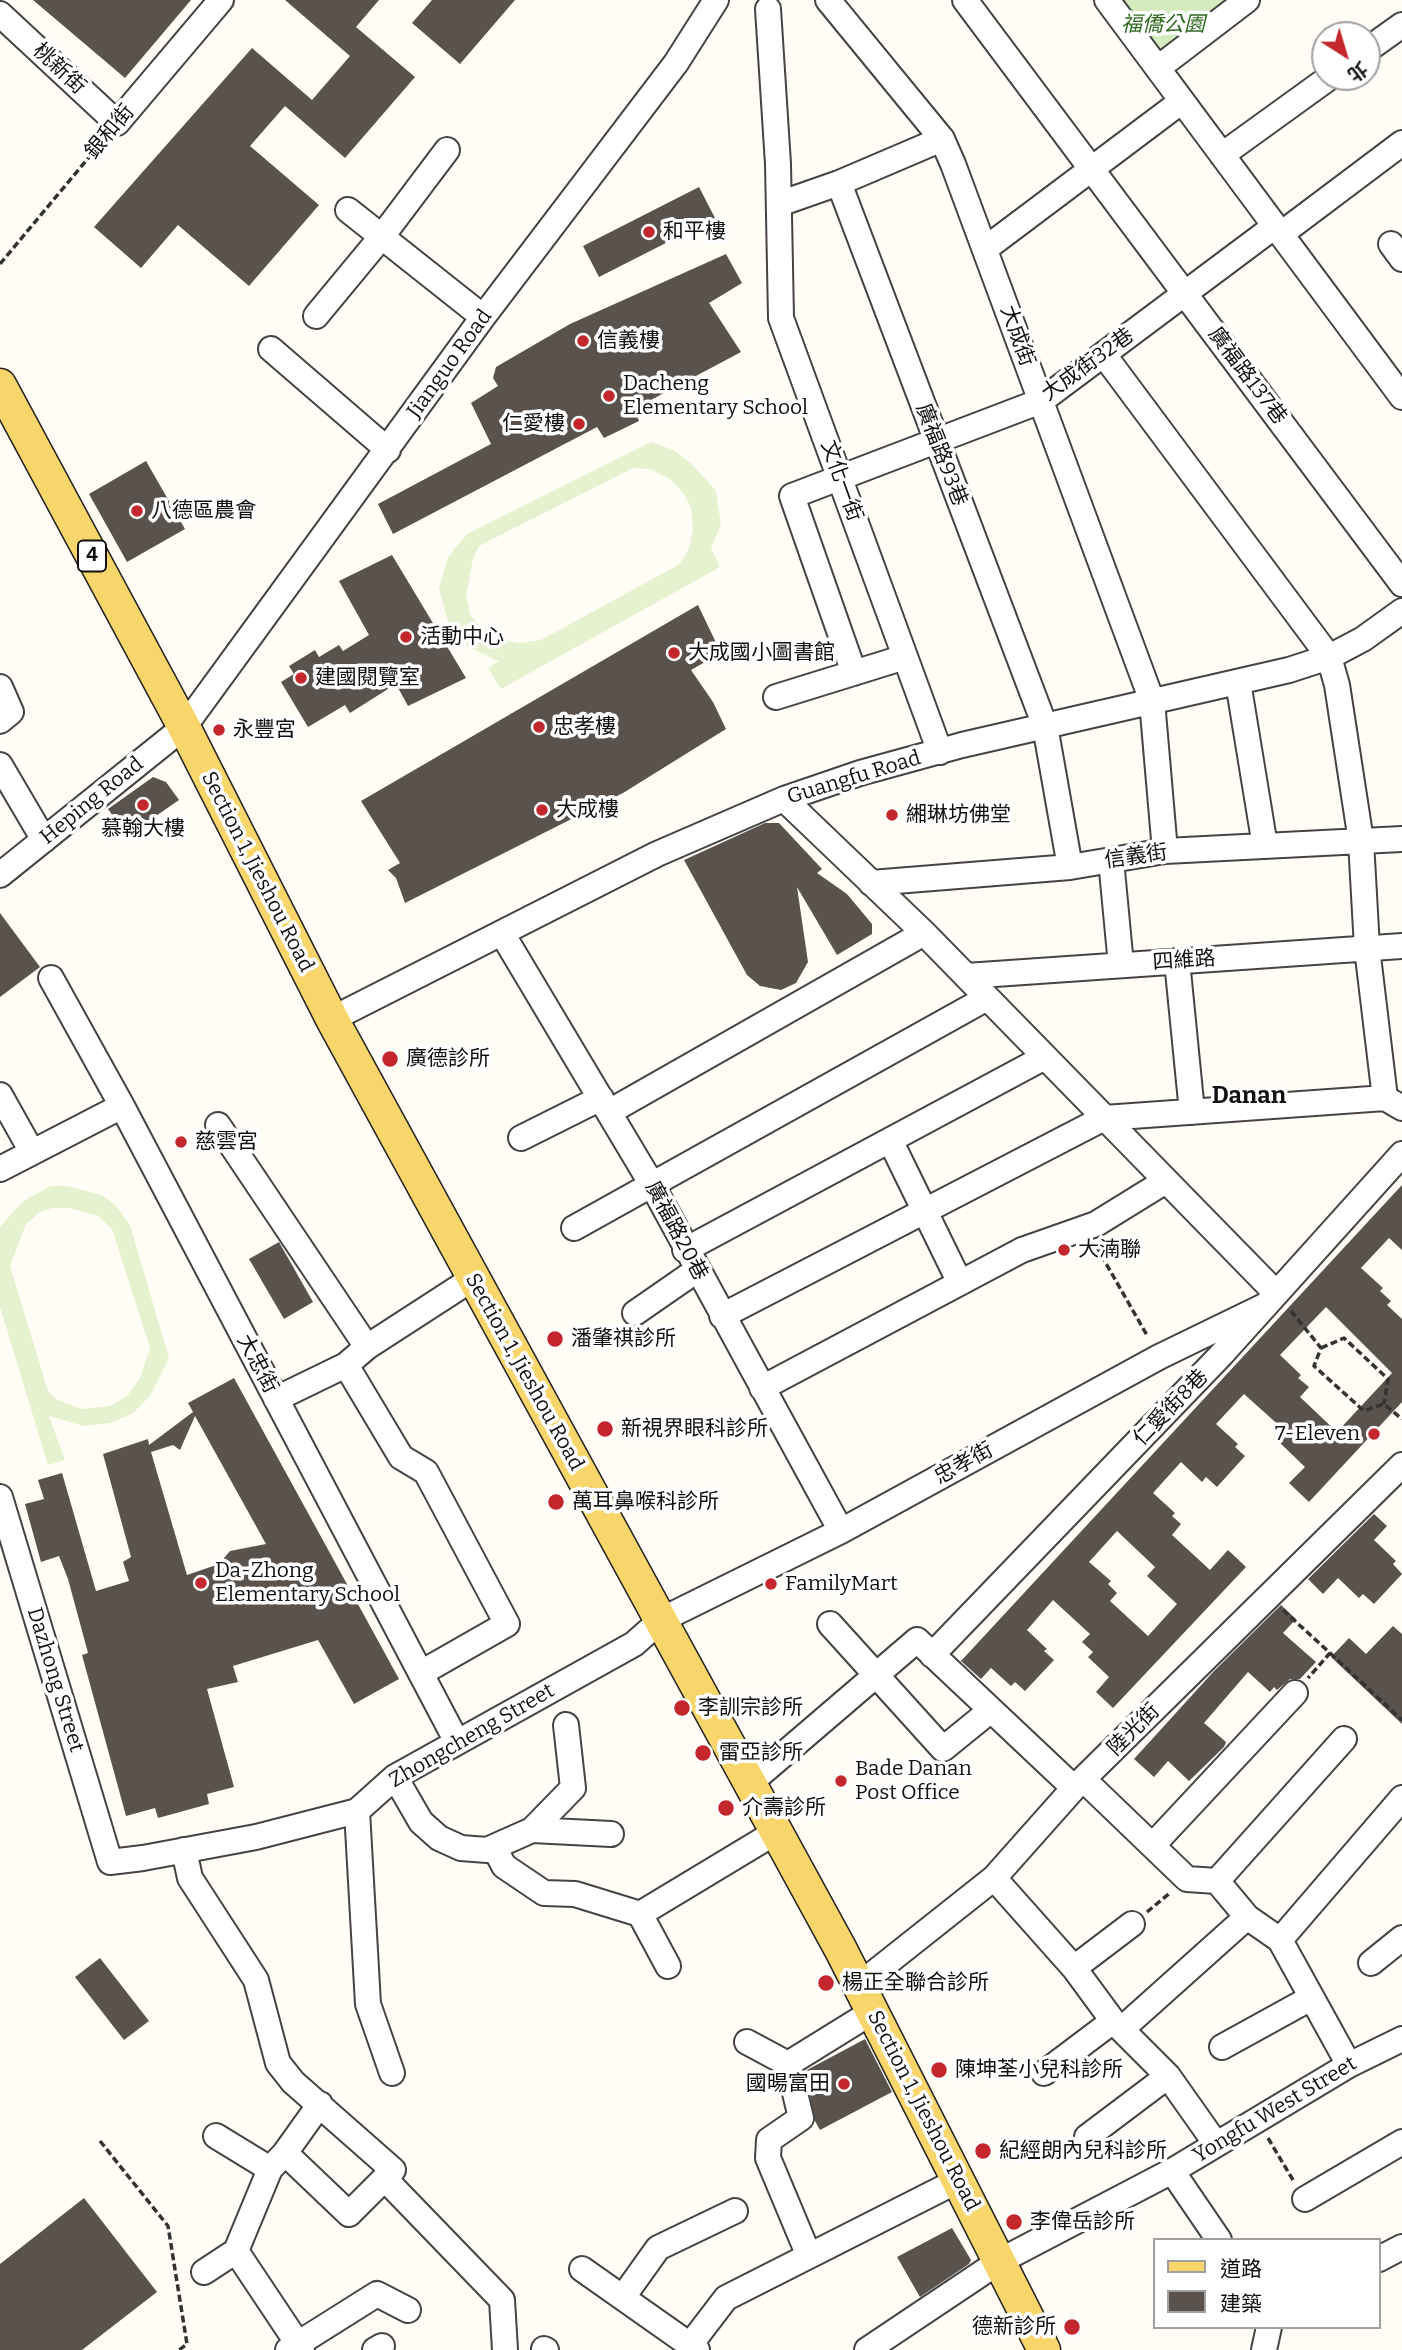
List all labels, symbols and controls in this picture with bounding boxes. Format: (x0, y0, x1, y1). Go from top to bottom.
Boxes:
park label: 福僑公園 (1121, 12, 1205, 38)
north arrow (1311, 21, 1381, 91)
street label: 桃新街 (27, 38, 91, 100)
text: 北 (1343, 57, 1372, 86)
street label: 銀和街 (80, 100, 140, 164)
place label: 和平樓 (663, 219, 726, 245)
marker: 和平樓 (641, 224, 657, 240)
street label: 大成街 (994, 302, 1040, 370)
street label: Jianguo Road (402, 305, 498, 423)
street label: 廣福路137巷 (1202, 322, 1292, 430)
street label: 大成街32巷 (1037, 323, 1139, 407)
place label: 信義樓 (597, 328, 660, 354)
marker: 信義樓 (575, 333, 591, 349)
place label: Dacheng Elementary School (623, 371, 808, 421)
marker: Dacheng Elementary School (601, 388, 617, 404)
street label: 廣福路93巷 (910, 400, 972, 510)
place label: 仁愛樓 (502, 411, 565, 437)
marker: 仁愛樓 (571, 416, 587, 432)
street label: 文化一街 (815, 437, 867, 525)
place label: 八德區農會 (151, 498, 256, 524)
marker: 八德區農會 (129, 503, 145, 519)
road number: 4 (78, 540, 106, 572)
place label: 活動中心 (420, 624, 504, 650)
marker: 活動中心 (398, 629, 414, 645)
place label: 大成國小圖書館 (688, 640, 835, 666)
marker: 大成國小圖書館 (666, 645, 682, 661)
place label: 建國閱覽室 (315, 665, 420, 691)
marker: 建國閱覽室 (293, 670, 309, 686)
place label: 忠孝樓 (553, 714, 616, 740)
place label: 永豐宮 (233, 717, 296, 743)
marker: 忠孝樓 (531, 719, 547, 735)
marker: 永豐宮 (211, 722, 227, 738)
street label: Guangfu Road (784, 746, 924, 810)
street label: Heping Road (35, 752, 149, 850)
street label: Section 1, Jieshou Road (195, 768, 319, 976)
marker: 慕翰大樓 (135, 797, 151, 813)
place label: 大成樓 (556, 797, 619, 823)
marker: 大成樓 (534, 802, 550, 818)
place label: 緗琳坊佛堂 (906, 802, 1011, 828)
marker: 緗琳坊佛堂 (884, 807, 900, 823)
place label: 慕翰大樓 (101, 816, 185, 842)
street label: 信義街 (1103, 840, 1169, 874)
street label: 四維路 (1152, 946, 1216, 976)
place label: 廣德診所 (406, 1046, 490, 1072)
marker: 廣德診所 (380, 1049, 400, 1069)
district label: Danan (1212, 1082, 1286, 1110)
place label: 慈雲宮 (195, 1129, 258, 1155)
marker: 慈雲宮 (173, 1134, 189, 1150)
street label: 廣福路20巷 (639, 1177, 713, 1285)
place label: 大湳聯 (1078, 1237, 1141, 1263)
marker: 大湳聯 (1056, 1242, 1072, 1258)
street label: Section 1, Jieshou Road (459, 1269, 589, 1475)
place label: 潘肇祺診所 (571, 1326, 676, 1352)
marker: 潘肇祺診所 (545, 1329, 565, 1349)
street label: 大忠街 (231, 1330, 283, 1398)
street label: 仁愛街8巷 (1128, 1364, 1214, 1452)
place label: 新視界眼科診所 (621, 1416, 768, 1442)
marker: 新視界眼科診所 (595, 1419, 615, 1439)
place label: 7-Eleven (1275, 1421, 1360, 1447)
marker: 7-Eleven (1366, 1426, 1382, 1442)
street label: 忠孝街 (930, 1438, 998, 1490)
place label: 萬耳鼻喉科診所 (572, 1489, 719, 1515)
marker: 萬耳鼻喉科診所 (546, 1492, 566, 1512)
place label: Da-Zhong Elementary School (215, 1558, 400, 1608)
place label: FamilyMart (785, 1571, 898, 1597)
marker: Da-Zhong Elementary School (193, 1575, 209, 1591)
marker: FamilyMart (763, 1576, 779, 1592)
street label: Dazhong Street (21, 1605, 89, 1755)
street label: Zhongcheng Street (385, 1679, 559, 1793)
place label: 李訓宗診所 (698, 1695, 803, 1721)
marker: 李訓宗診所 (672, 1698, 692, 1718)
street label: 陸光街 (1103, 1699, 1165, 1761)
place label: 雷亞診所 (719, 1740, 803, 1766)
marker: 雷亞診所 (693, 1743, 713, 1763)
place label: Bade Danan Post Office (855, 1756, 972, 1806)
marker: Bade Danan Post Office (833, 1773, 849, 1789)
place label: 介壽診所 (742, 1795, 826, 1821)
marker: 介壽診所 (716, 1798, 736, 1818)
place label: 楊正全聯合診所 (842, 1970, 989, 1996)
marker: 楊正全聯合診所 (816, 1973, 836, 1993)
street label: Section 1, Jieshou Road (861, 2007, 985, 2215)
street label: Yongfu West Street (1189, 2051, 1361, 2169)
place label: 陳坤荃小兒科診所 (955, 2057, 1123, 2083)
marker: 陳坤荃小兒科診所 (929, 2060, 949, 2080)
place label: 國暘富田 (746, 2071, 830, 2097)
marker: 國暘富田 (836, 2076, 852, 2092)
place label: 紀經朗內兒科診所 (999, 2138, 1167, 2164)
marker: 紀經朗內兒科診所 (973, 2141, 993, 2161)
place label: 李偉岳診所 (1030, 2209, 1135, 2235)
marker: 李偉岳診所 (1004, 2212, 1024, 2232)
legend (1154, 2238, 1381, 2329)
text: 道路 (1220, 2256, 1262, 2282)
text: 建築 (1220, 2291, 1262, 2317)
place label: 德新診所 (972, 2314, 1056, 2340)
marker: 德新診所 (1062, 2317, 1082, 2337)

